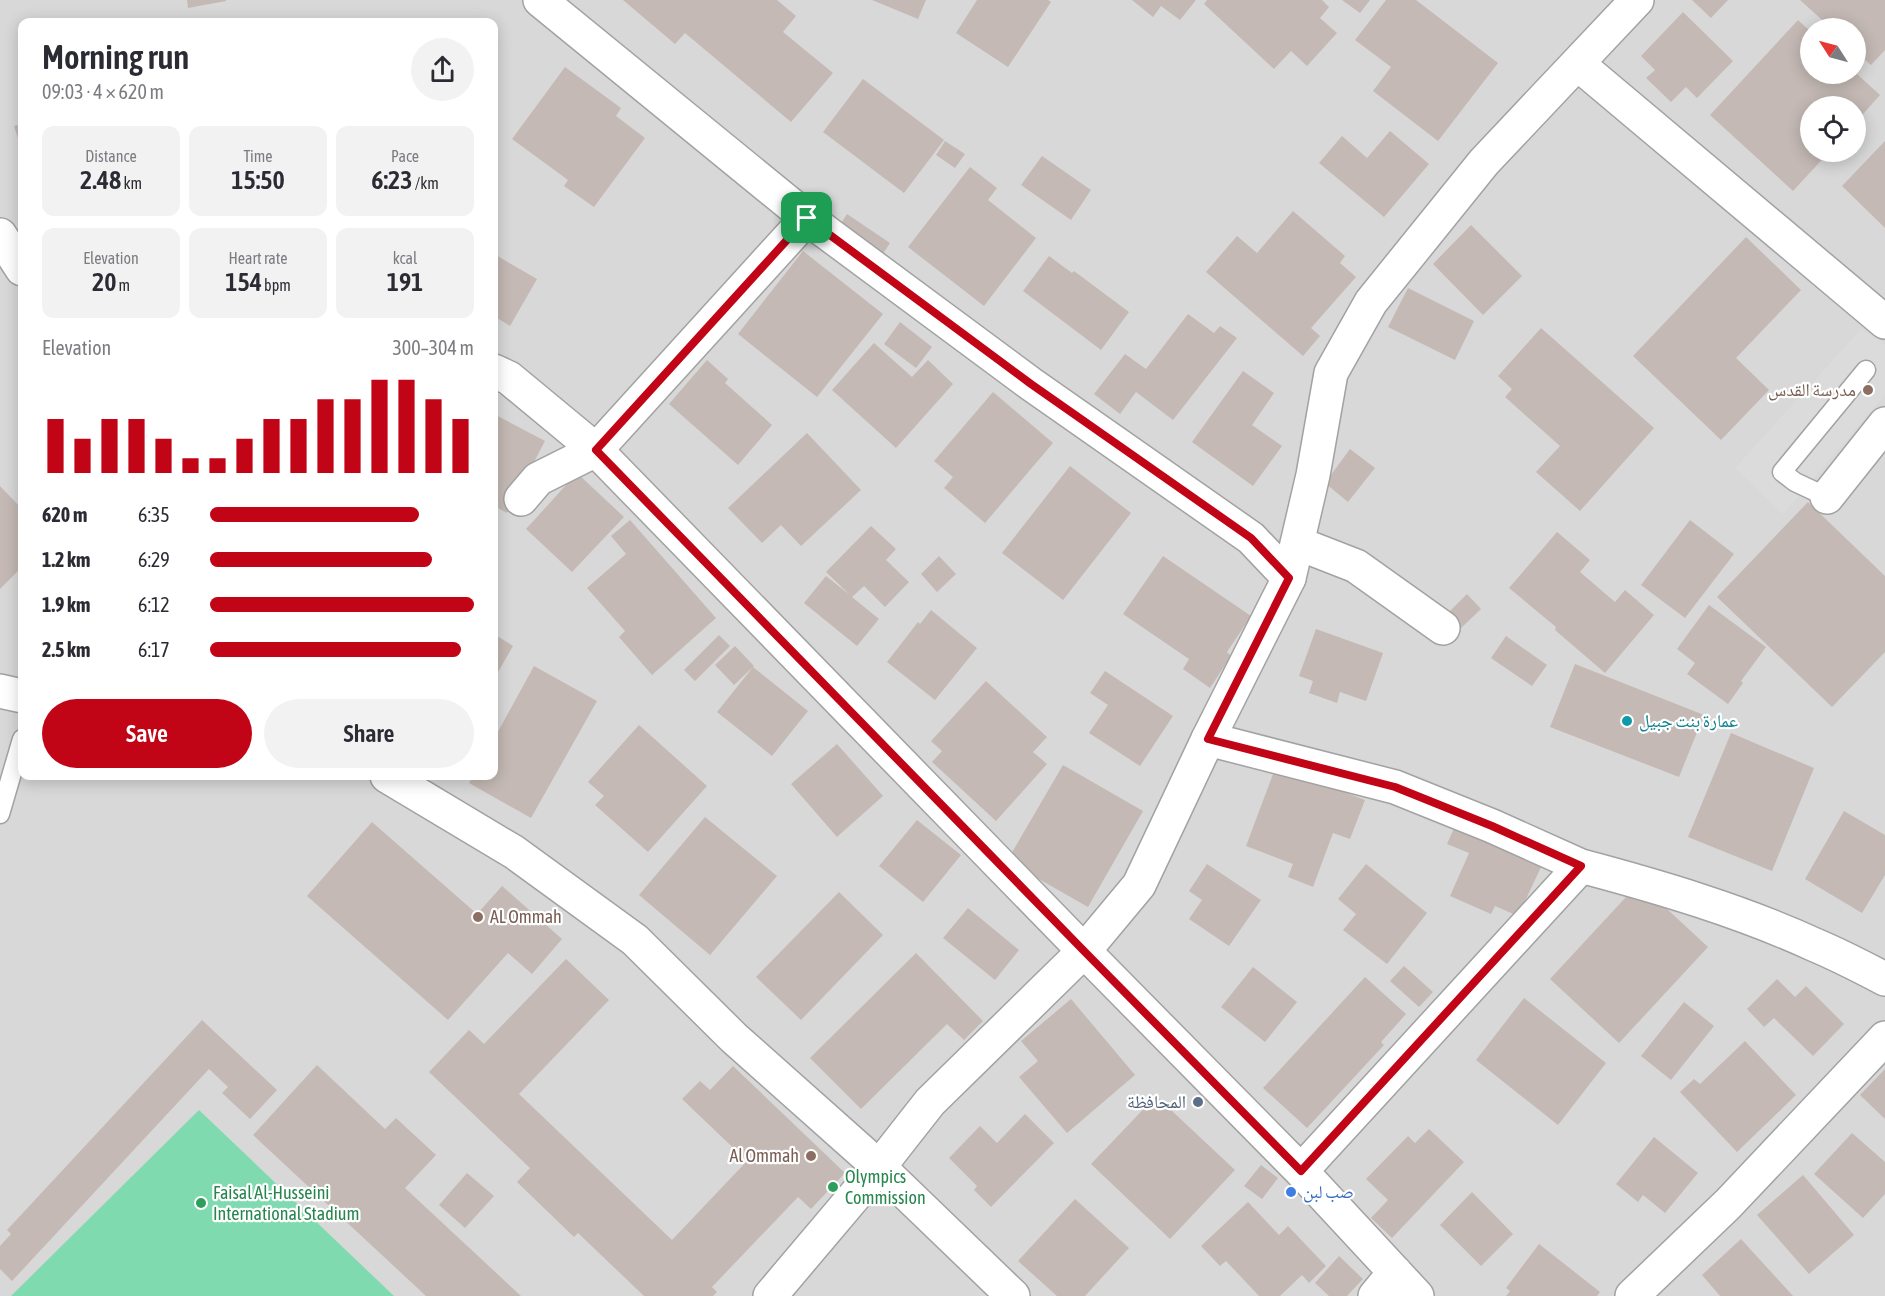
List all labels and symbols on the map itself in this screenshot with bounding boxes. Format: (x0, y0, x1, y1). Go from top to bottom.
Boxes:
north arrow (1800, 18, 1866, 84)
pin (781, 192, 832, 243)
place label: مدرسة القدس (1768, 379, 1856, 401)
marker: مدرسة القدس (1861, 383, 1875, 397)
place label: عمارة بنت جبيل (1639, 710, 1738, 732)
marker: عمارة بنت جبيل (1620, 714, 1634, 728)
place label: AL Ommah (490, 906, 562, 927)
marker: AL Ommah (471, 910, 485, 924)
place label: المحافظة (1127, 1091, 1186, 1112)
marker: المحافظة (1191, 1095, 1205, 1109)
place label: Al Ommah (729, 1145, 799, 1166)
marker: Al Ommah (804, 1149, 818, 1163)
place label: Olympics Commission (845, 1166, 926, 1208)
marker: Olympics Commission (826, 1180, 840, 1194)
place label: صب لبن (1303, 1181, 1354, 1203)
place label: Faisal Al-Husseini International Stadium (213, 1182, 359, 1224)
marker: صب لبن (1284, 1185, 1298, 1199)
marker: Faisal Al-Husseini International Stadium (194, 1196, 208, 1210)

